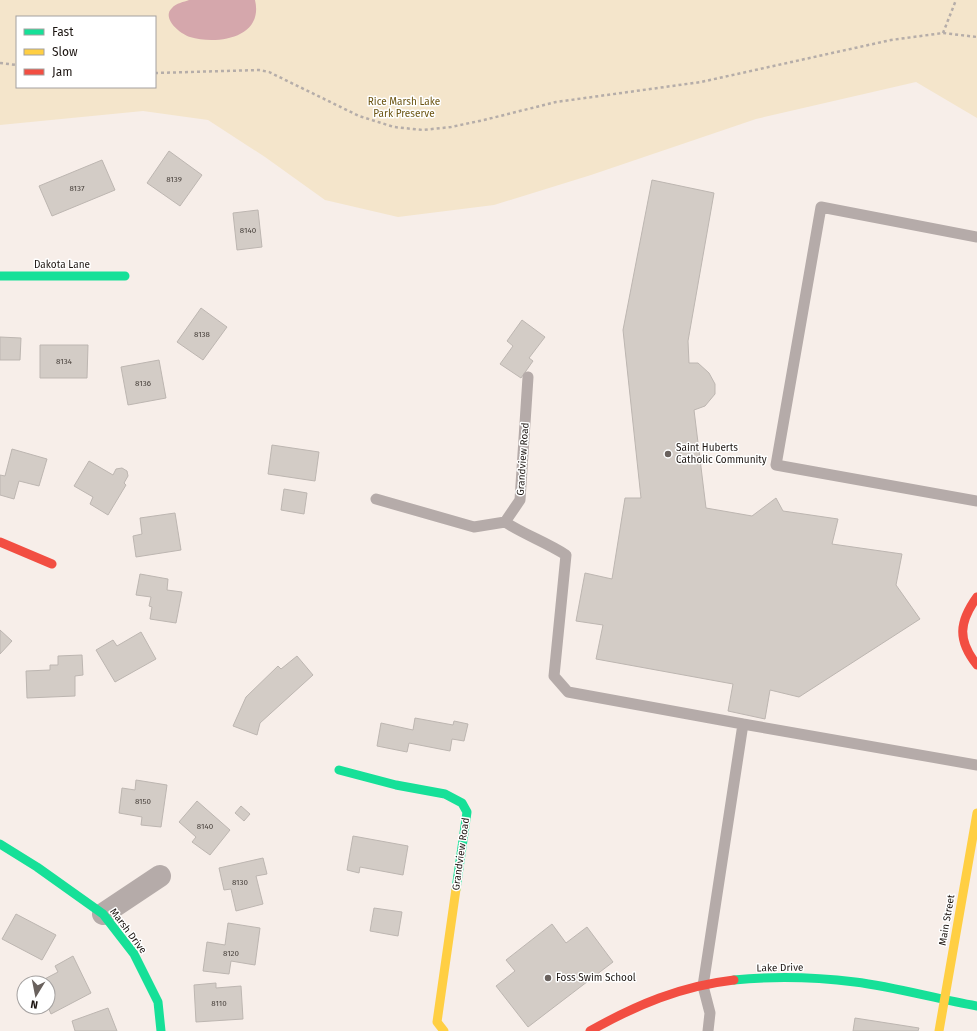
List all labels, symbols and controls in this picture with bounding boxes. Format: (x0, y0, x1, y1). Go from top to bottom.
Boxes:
legend (16, 16, 156, 88)
text: Fast (52, 25, 74, 39)
text: Slow (52, 45, 78, 59)
text: Jam (52, 65, 72, 79)
park label: Rice Marsh Lake Park Preserve (368, 96, 440, 120)
house number: 8139 (166, 175, 182, 184)
house number: 8137 (69, 184, 85, 193)
house number: 8140 (240, 226, 257, 235)
street label: Dakota Lane (34, 259, 90, 271)
house number: 8138 (194, 330, 211, 339)
house number: 8134 (56, 357, 73, 366)
house number: 8136 (135, 379, 151, 388)
street label: Grandview Road (514, 422, 532, 496)
place label: Saint Huberts Catholic Community (676, 442, 767, 466)
marker: Saint Huberts Catholic Community (663, 449, 673, 459)
house number: 8150 (135, 797, 152, 806)
street label: Grandview Road (450, 817, 472, 891)
house number: 8140 (197, 822, 214, 831)
house number: 8130 (232, 878, 249, 887)
street label: Main Street (937, 893, 957, 946)
street label: Marsh Drive (107, 906, 149, 956)
house number: 8120 (223, 949, 240, 958)
street label: Lake Drive (756, 962, 804, 974)
place label: Foss Swim School (556, 972, 636, 984)
marker: Foss Swim School (543, 973, 553, 983)
north arrow (16, 975, 56, 1015)
text: N (30, 997, 39, 1011)
house number: 8110 (211, 999, 227, 1008)

